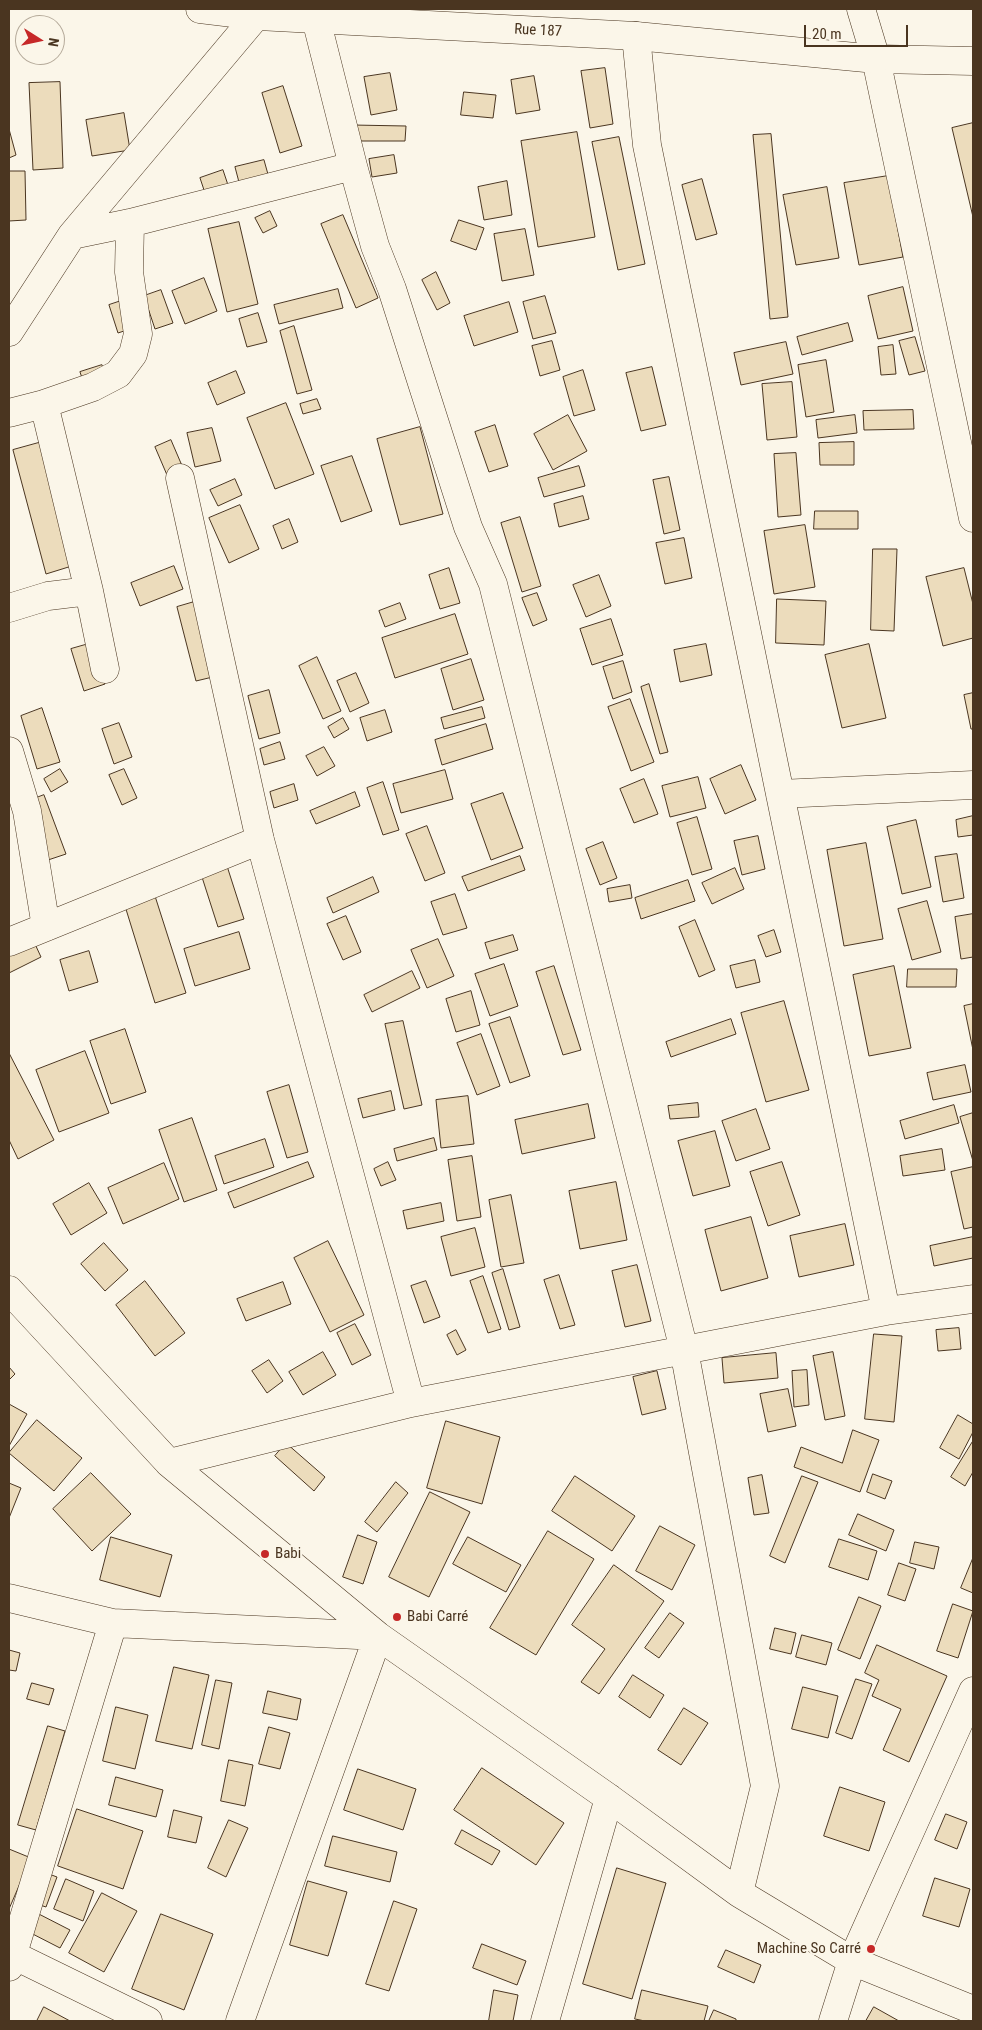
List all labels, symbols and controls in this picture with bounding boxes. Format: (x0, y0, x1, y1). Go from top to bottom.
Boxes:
north arrow (15, 15, 65, 65)
scale bar (807, 15, 911, 47)
street label: Rue 187 (514, 21, 562, 41)
text: 20 m (812, 25, 842, 43)
text: N (45, 37, 62, 48)
place label: Babi (275, 1545, 301, 1563)
marker: Babi (259, 1548, 271, 1560)
place label: Babi Carré (407, 1608, 468, 1626)
marker: Babi Carré (391, 1611, 403, 1623)
place label: Machine So Carré (757, 1940, 861, 1958)
marker: Machine So Carré (865, 1943, 877, 1955)

